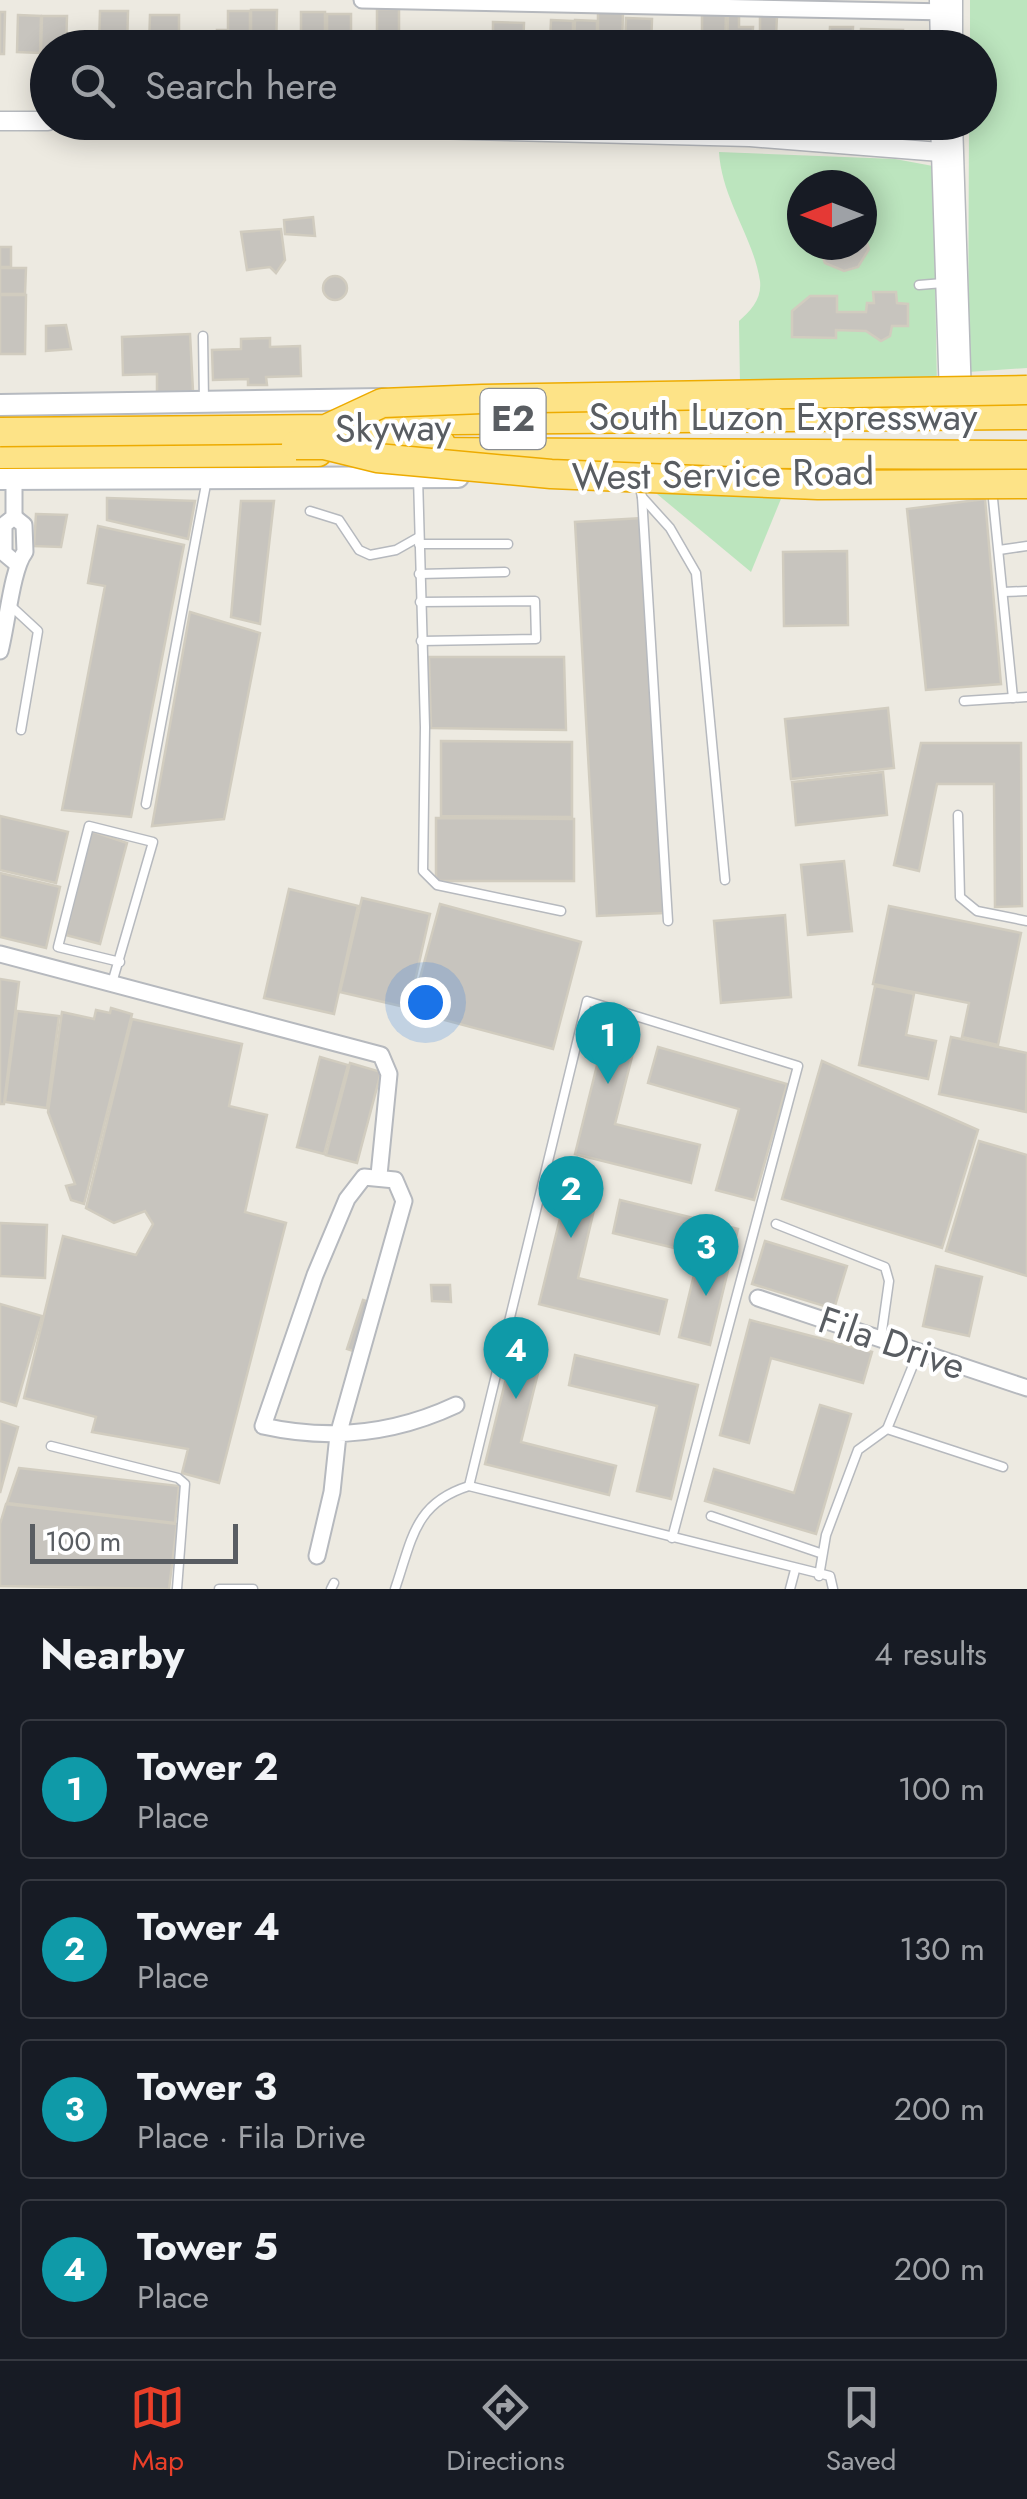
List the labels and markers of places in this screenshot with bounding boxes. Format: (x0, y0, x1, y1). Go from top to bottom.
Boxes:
pin: 1 (576, 1002, 640, 1084)
pin: 2 (538, 1156, 604, 1238)
pin: 3 (674, 1214, 738, 1296)
pin: 4 (484, 1316, 548, 1399)

